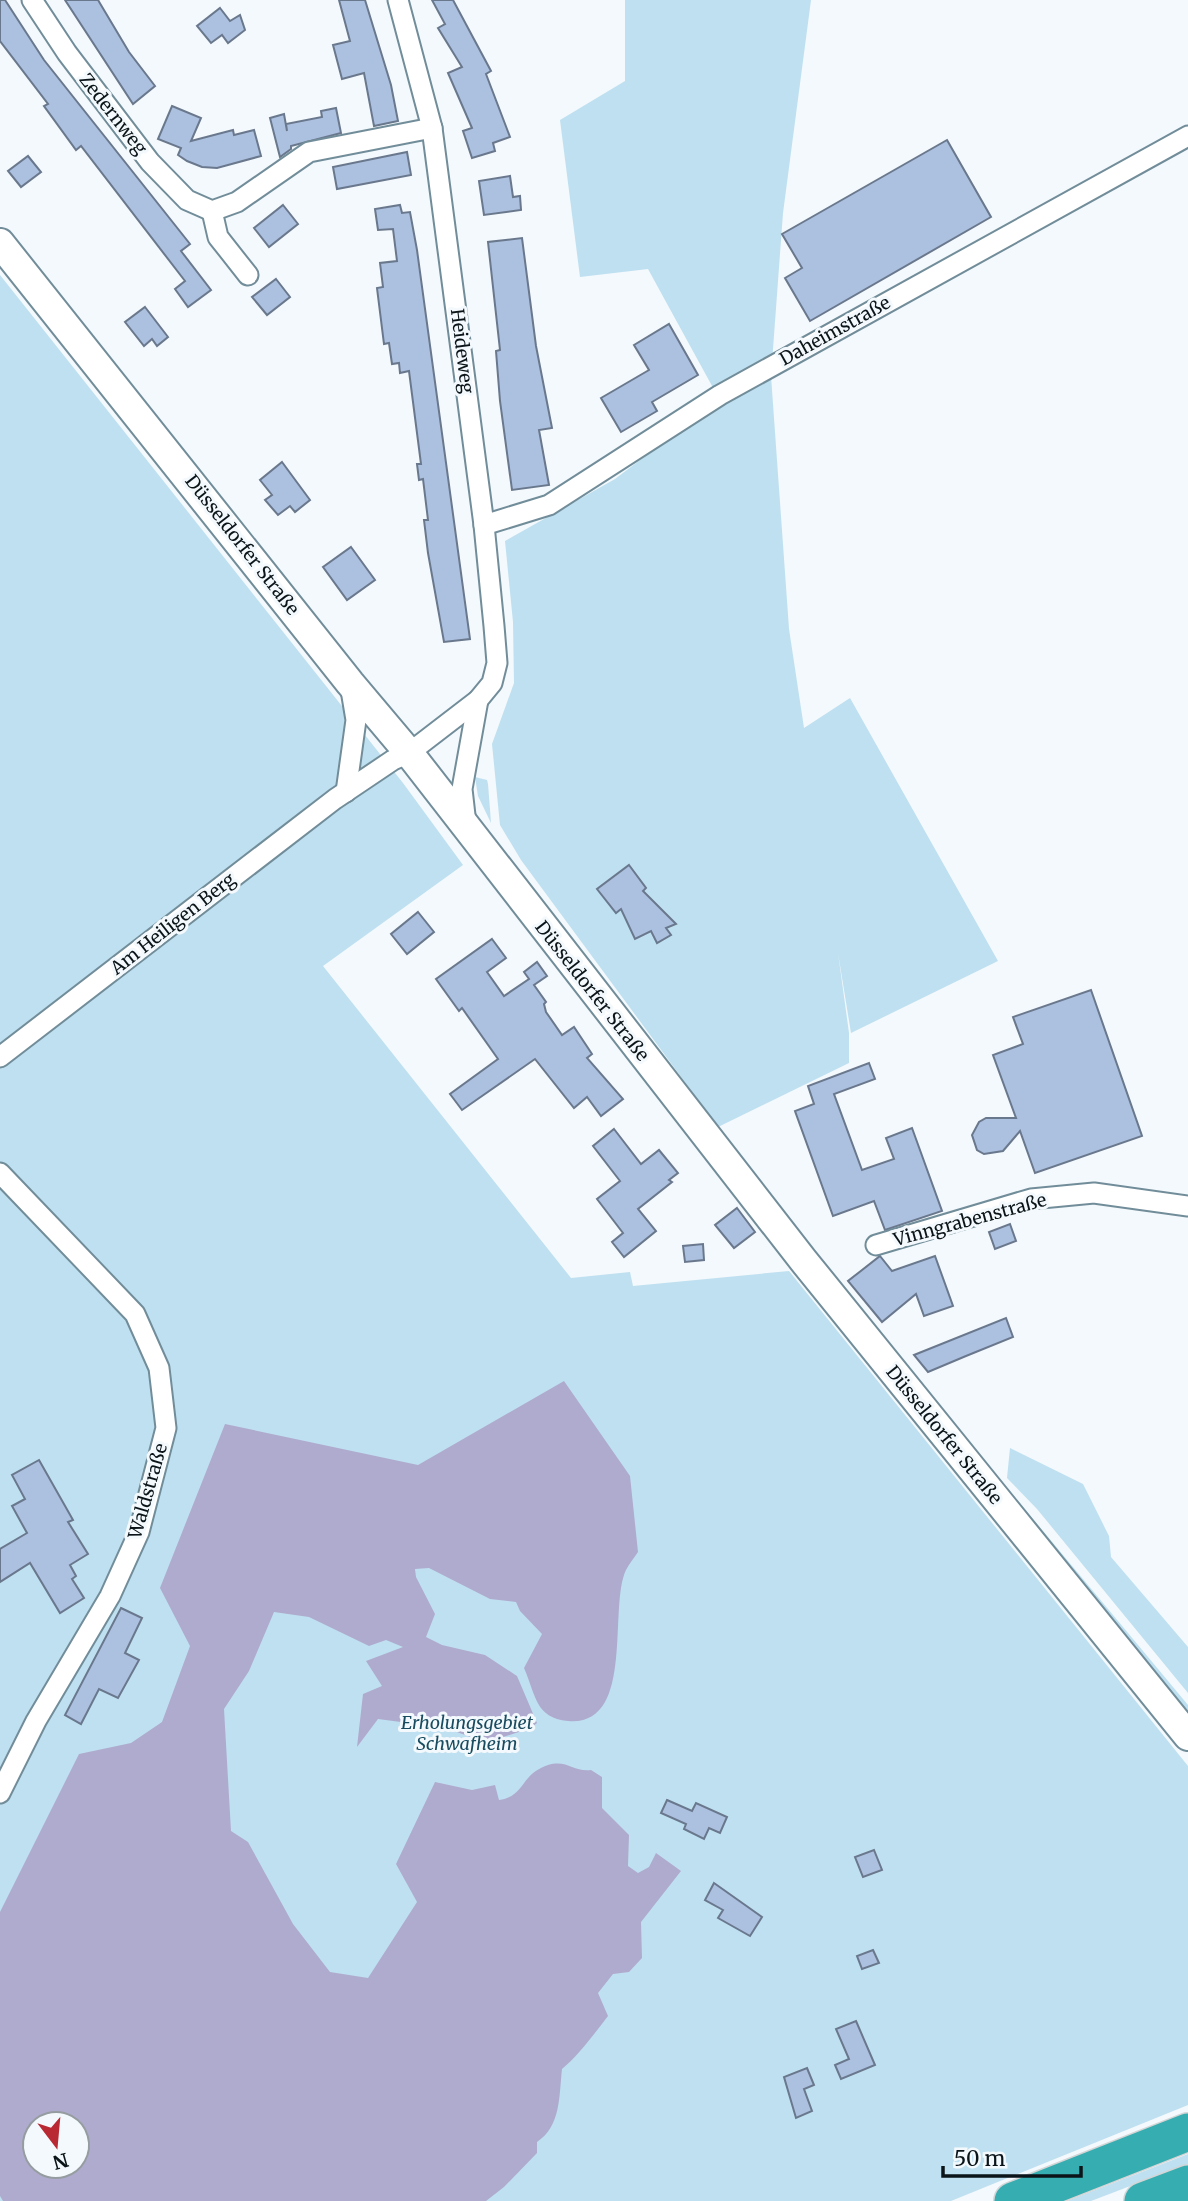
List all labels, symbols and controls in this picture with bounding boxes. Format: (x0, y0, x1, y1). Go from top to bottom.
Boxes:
street label: Zedernweg (75, 68, 152, 159)
street label: Daheimstraße (775, 291, 894, 370)
street label: Heideweg (446, 307, 479, 395)
street label: Düsseldorfer Straße (180, 470, 304, 620)
street label: Am Heiligen Berg (105, 868, 240, 980)
street label: Düsseldorfer Straße (530, 916, 654, 1066)
street label: Vinngrabenstraße (890, 1188, 1049, 1251)
street label: Düsseldorfer Straße (881, 1361, 1007, 1509)
street label: Waldstraße (123, 1440, 172, 1542)
park label: Erholungsgebiet Schwafheim (401, 1711, 534, 1755)
north arrow (21, 2110, 91, 2180)
scale bar (943, 2134, 1081, 2178)
text: 50 m (954, 2145, 1005, 2172)
text: N (50, 2148, 71, 2175)

